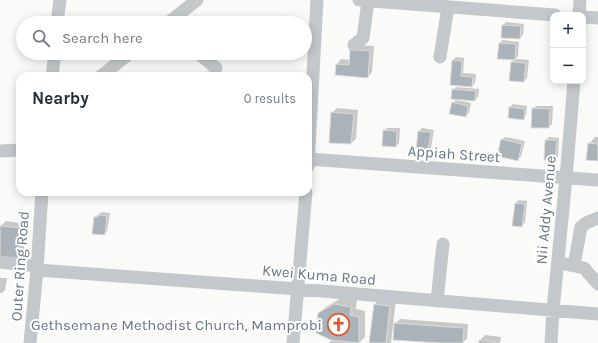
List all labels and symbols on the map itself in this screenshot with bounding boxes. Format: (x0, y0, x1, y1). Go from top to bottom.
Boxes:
street label: Appiah Street (407, 142, 501, 166)
street label: Nii Addy Avenue (532, 155, 560, 265)
street label: Outer Ring Road (7, 210, 33, 322)
street label: Kwei Kuma Road (261, 261, 377, 289)
church icon: Gethsemane Methodist Church, Mamprobi (325, 312, 351, 338)
place label: Gethsemane Methodist Church, Mamprobi (31, 316, 322, 334)

